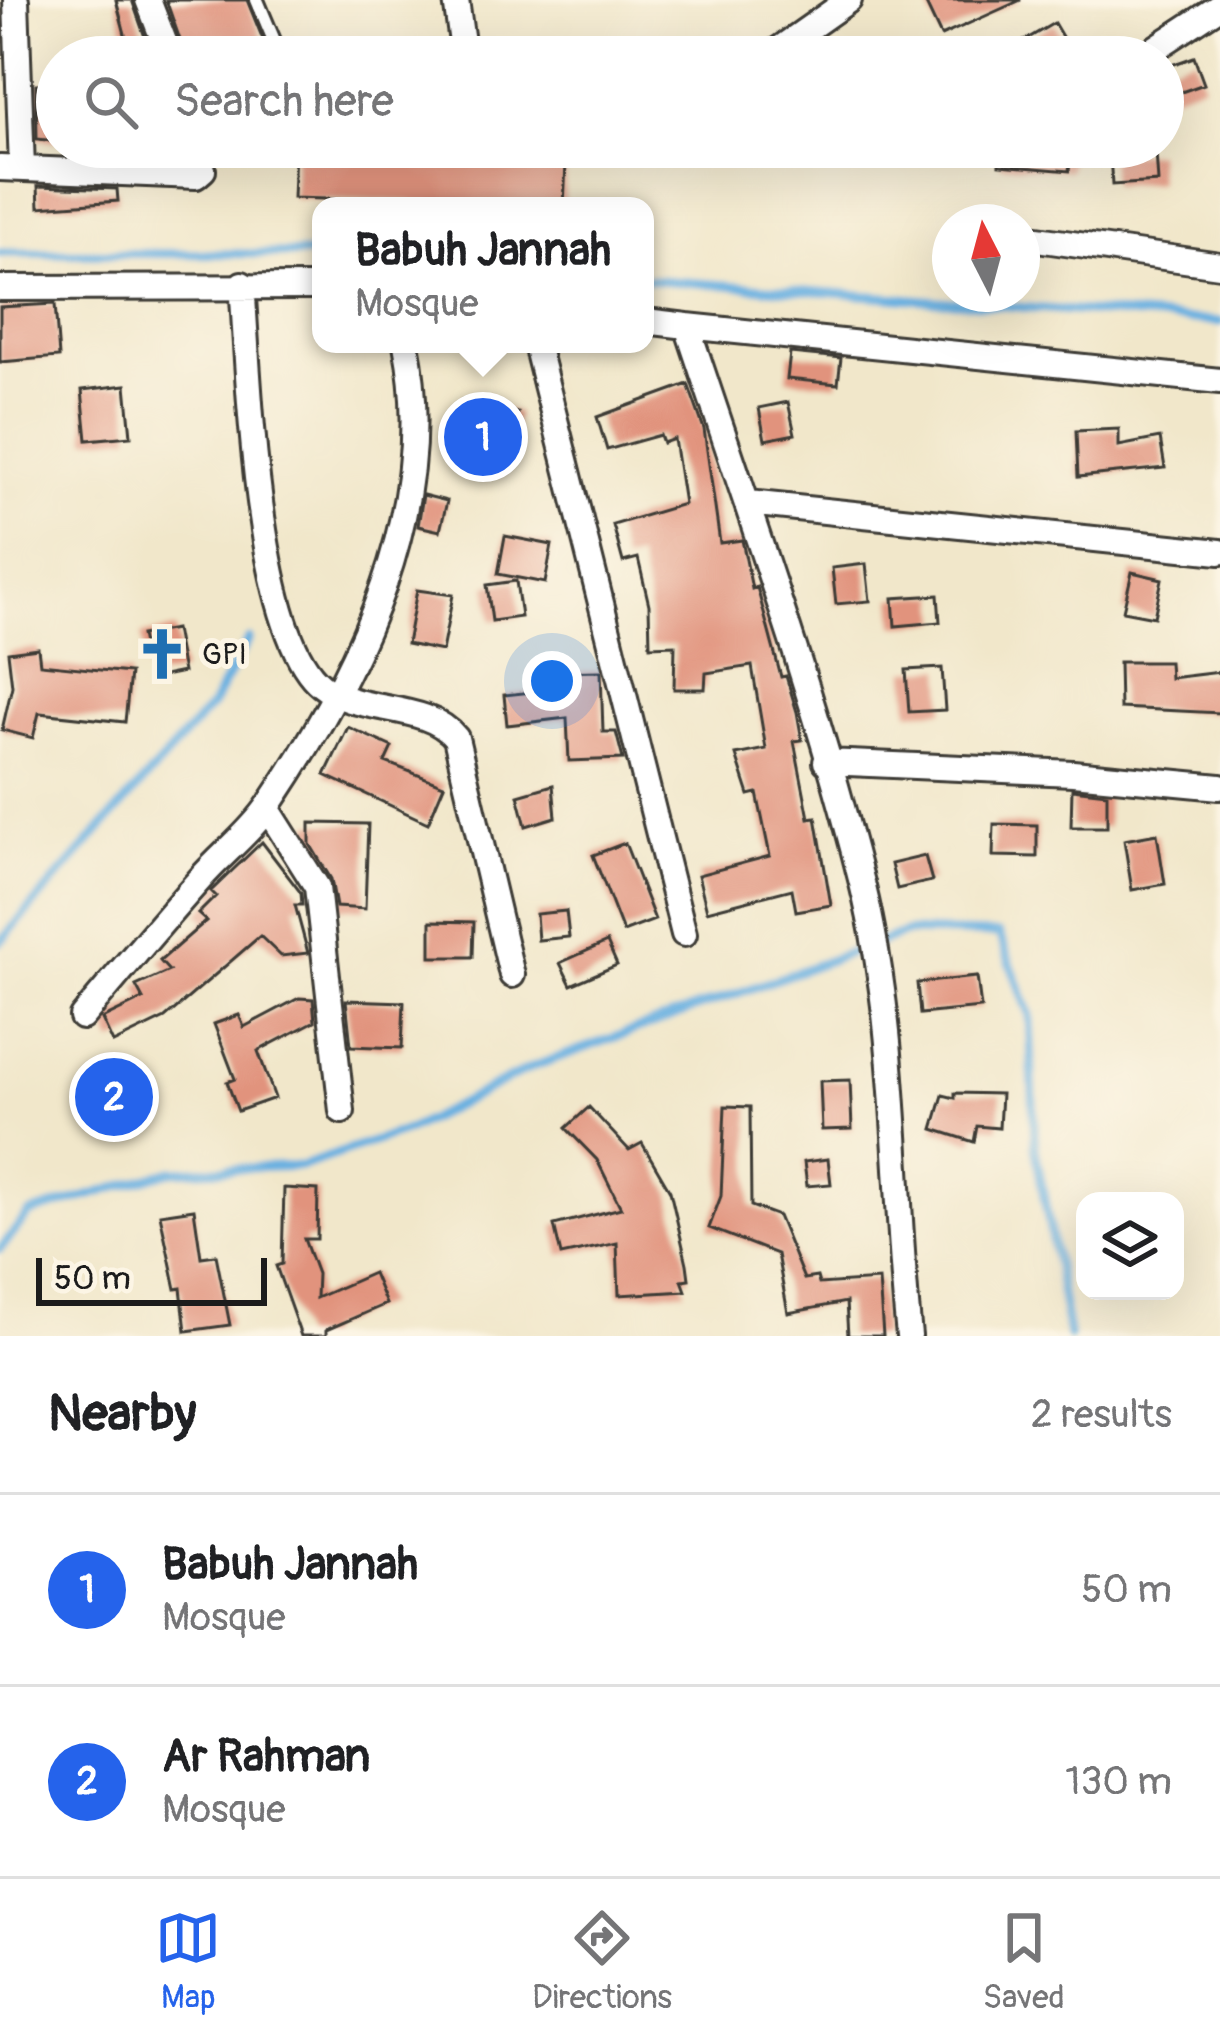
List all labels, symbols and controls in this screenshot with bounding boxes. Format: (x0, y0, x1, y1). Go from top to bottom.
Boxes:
search box (36, 36, 1184, 168)
icon: search (78, 69, 144, 135)
text: Search here (174, 74, 394, 130)
popup (312, 197, 654, 353)
north arrow (932, 204, 1040, 312)
text: Babuh Jannah (355, 223, 611, 279)
text: Mosque (355, 279, 479, 328)
pin: 1 (444, 392, 522, 482)
church icon: GPI (133, 625, 191, 683)
place label: GPI (202, 636, 247, 673)
your location (522, 651, 582, 711)
pin: 2 (75, 1052, 153, 1142)
map controls (1076, 1192, 1184, 1300)
button: layers (1076, 1192, 1184, 1300)
scale bar (36, 1252, 267, 1305)
text: 50 m (54, 1258, 131, 1299)
text: Nearby (48, 1382, 196, 1446)
text: 2 results (1031, 1390, 1172, 1439)
text: Babuh Jannah (162, 1537, 418, 1593)
text: 1 (79, 1565, 95, 1614)
text: 50 m (1081, 1565, 1172, 1614)
text: Mosque (162, 1593, 286, 1642)
text: Ar Rahman (162, 1729, 370, 1785)
text: 2 (76, 1757, 98, 1806)
text: 130 m (1065, 1757, 1172, 1806)
text: Mosque (162, 1785, 286, 1834)
tab: Map (155, 1905, 221, 2018)
tab: Directions (532, 1905, 672, 2018)
tab: Saved (983, 1905, 1065, 2018)

